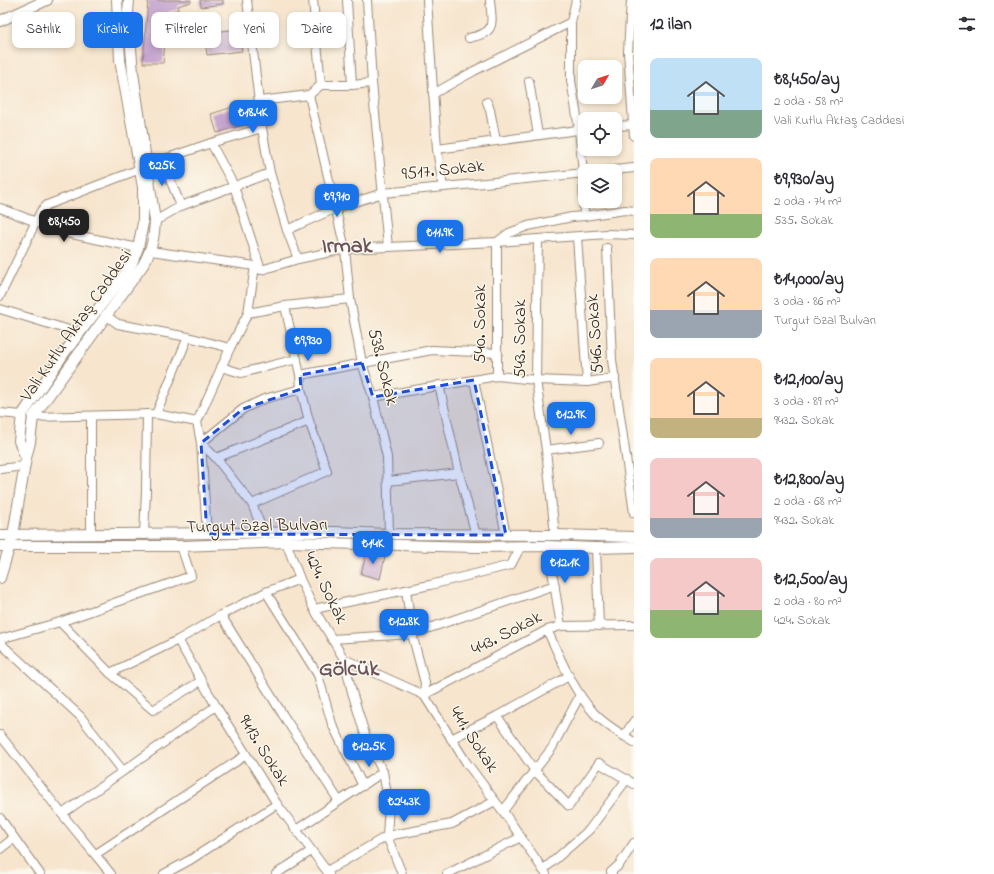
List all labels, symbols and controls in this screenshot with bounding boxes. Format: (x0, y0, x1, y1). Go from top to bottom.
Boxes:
chip: Satılık (12, 12, 75, 48)
chip: Kiralık (83, 12, 143, 48)
chip: Filtreler (151, 12, 221, 48)
chip: Yeni (229, 12, 279, 48)
chip: Daire (287, 12, 346, 48)
text: 12 ilan (650, 12, 692, 37)
icon: filters (956, 13, 978, 35)
north arrow (578, 60, 622, 104)
map controls (578, 60, 622, 208)
text: ₺8,450/ay (774, 67, 840, 92)
icon: home (682, 74, 730, 122)
text: 2 oda · 58 m² (774, 92, 844, 111)
pin: ₺18.4K (220, 100, 286, 134)
text: ₺18.4K (238, 103, 268, 122)
text: Vali Kutlu Aktaş Caddesi (774, 111, 904, 130)
button: locate (578, 112, 622, 156)
pin: ₺25K (138, 153, 186, 187)
street label: 9517. Sokak (400, 154, 486, 188)
text: ₺25K (149, 156, 175, 175)
button: layers (578, 164, 622, 208)
text: ₺9,930/ay (774, 167, 834, 192)
icon: home (682, 174, 730, 222)
pin: ₺9,910 (304, 184, 370, 218)
text: ₺9,910 (324, 187, 350, 206)
text: 2 oda · 74 m² (774, 192, 842, 211)
pin: ₺8,450 (31, 209, 97, 243)
text: 535. Sokak (774, 211, 833, 230)
text: ₺8,450 (48, 212, 80, 231)
pin: ₺11.9K (407, 220, 473, 254)
text: ₺11.9K (426, 223, 454, 242)
district label: Irmak (322, 231, 374, 263)
street label: Vali Kutlu Aktaş Caddesi (14, 245, 139, 408)
text: ₺14,000/ay (774, 267, 844, 292)
icon: home (682, 274, 730, 322)
street label: 540. Sokak (468, 284, 494, 364)
text: 3 oda · 86 m² (774, 292, 841, 311)
street label: 546. Sokak (580, 293, 612, 375)
street label: 543. Sokak (508, 299, 534, 379)
text: Turgut Özal Bulvarı (774, 311, 876, 330)
street label: 538. Sokak (360, 326, 404, 408)
pin: ₺9,930 (275, 328, 341, 362)
text: ₺9,930 (294, 331, 322, 350)
text: ₺12,100/ay (774, 367, 843, 392)
icon: home (682, 374, 730, 422)
text: 3 oda · 89 m² (774, 392, 839, 411)
pin: ₺12.9K (538, 402, 604, 436)
text: ₺12.9K (556, 405, 586, 424)
text: 9432. Sokak (774, 411, 834, 430)
text: ₺12,800/ay (774, 467, 844, 492)
icon: home (682, 474, 730, 522)
text: 2 oda · 68 m² (774, 492, 842, 511)
text: 9432. Sokak (774, 511, 834, 530)
street label: Turgut Özal Bulvarı (186, 513, 328, 542)
pin: ₺14K (349, 531, 397, 565)
text: ₺14K (362, 534, 384, 553)
street label: 424. Sokak (296, 547, 354, 629)
pin: ₺12.1K (532, 550, 598, 584)
text: ₺12.1K (550, 553, 580, 572)
text: ₺12,500/ay (774, 567, 848, 592)
icon: home (682, 574, 730, 622)
text: 2 oda · 80 m² (774, 592, 842, 611)
street label: 443. Sokak (467, 605, 547, 663)
pin: ₺12.8K (371, 609, 437, 643)
text: 424. Sokak (774, 611, 830, 630)
text: ₺12.8K (389, 612, 419, 631)
district label: Gölcük (319, 654, 380, 686)
street label: 441. Sokak (442, 702, 504, 778)
street label: 9413. Sokak (231, 710, 295, 792)
pin: ₺12.5K (336, 734, 402, 768)
text: ₺12.5K (352, 737, 386, 756)
pin: ₺24.3K (371, 789, 437, 823)
text: ₺24.3K (388, 792, 420, 811)

